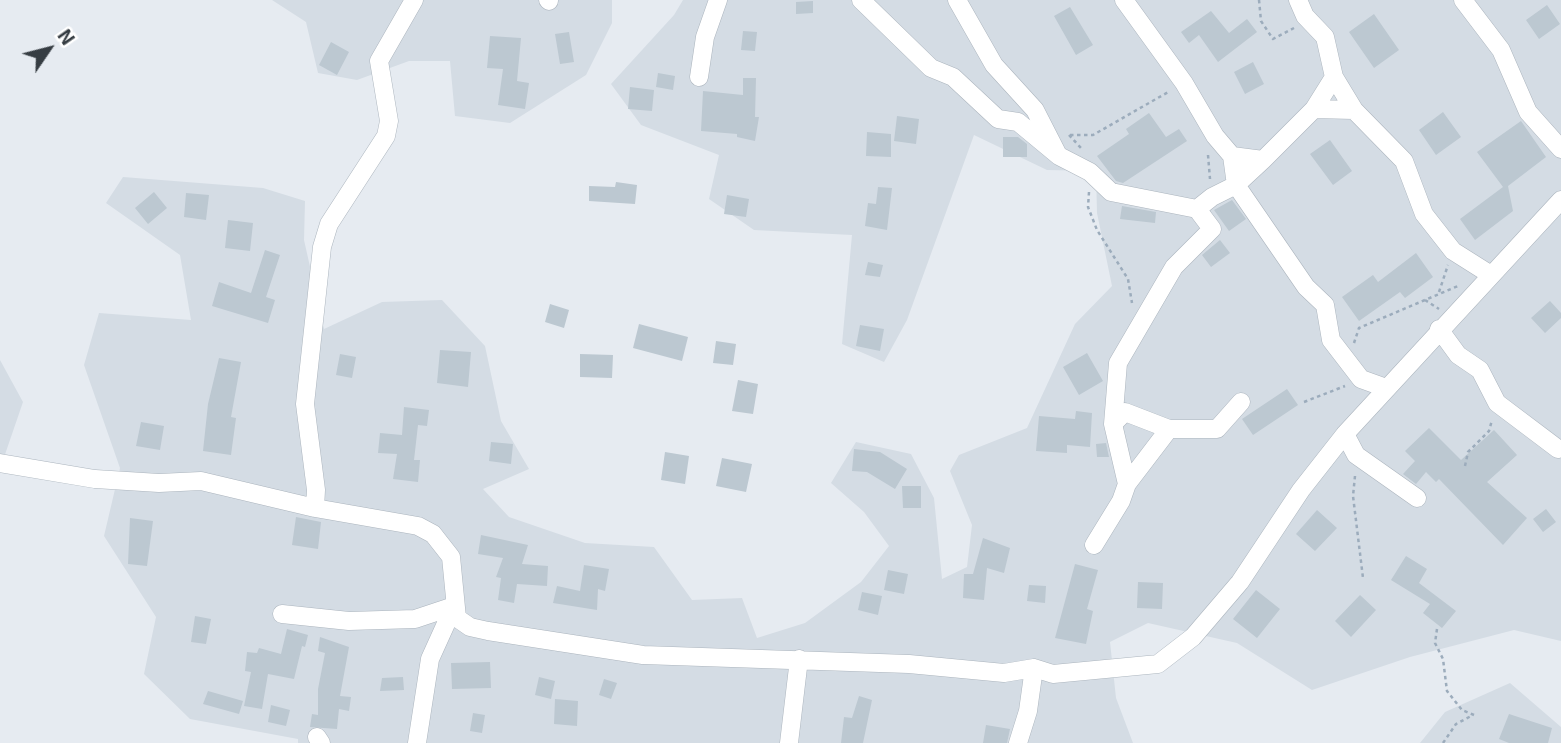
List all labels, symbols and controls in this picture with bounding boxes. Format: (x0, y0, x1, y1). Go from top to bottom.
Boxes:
north arrow (14, 14, 84, 84)
text: N (53, 24, 80, 49)

